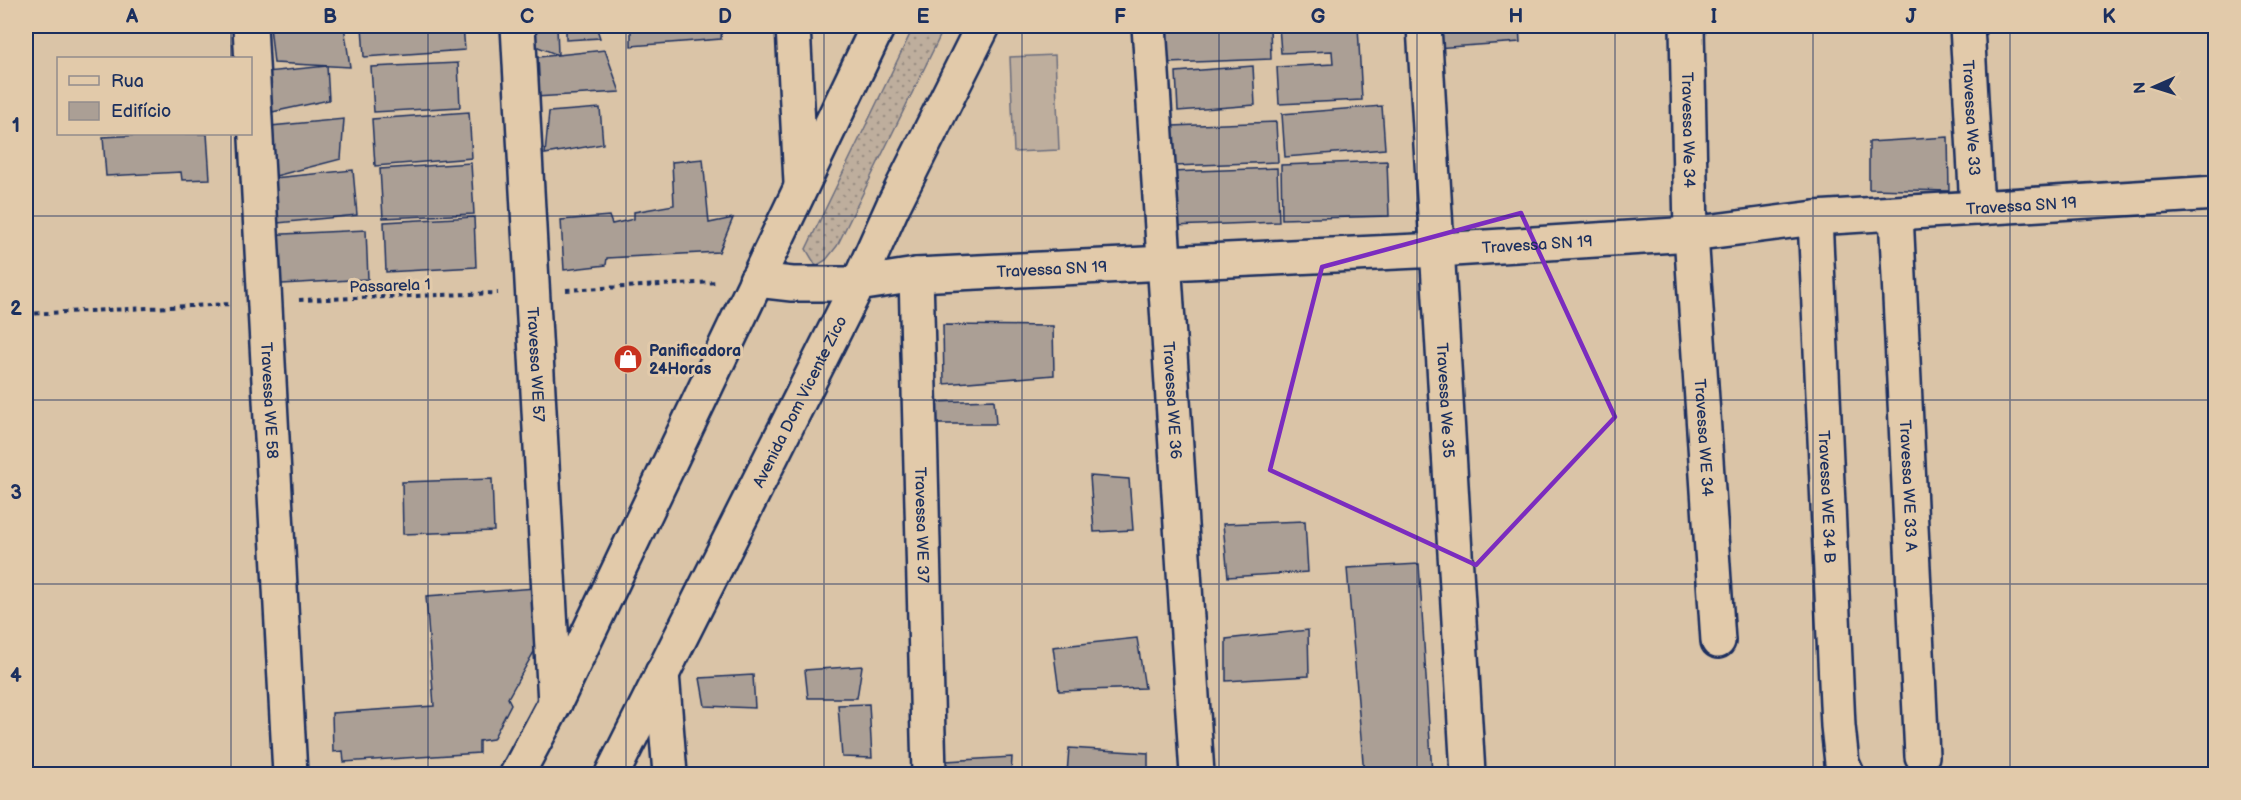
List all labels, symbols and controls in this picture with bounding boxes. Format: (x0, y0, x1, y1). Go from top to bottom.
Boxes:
text: A (125, 5, 139, 29)
text: B (323, 5, 337, 29)
text: C (520, 5, 534, 29)
text: D (718, 5, 732, 29)
text: E (917, 5, 930, 29)
text: F (1114, 5, 1126, 29)
text: G (1311, 5, 1326, 29)
text: H (1509, 5, 1523, 29)
text: I (1711, 5, 1717, 29)
text: J (1906, 5, 1918, 29)
text: K (2102, 5, 2116, 29)
legend (57, 57, 252, 135)
north arrow (2124, 57, 2184, 117)
street label: Travessa We 33 (1958, 59, 1983, 177)
text: Rua (111, 71, 144, 92)
street label: Travessa We 34 (1677, 72, 1698, 188)
text: N (2131, 81, 2150, 94)
text: Edifício (111, 101, 171, 122)
text: 1 (12, 114, 20, 138)
street label: Travessa SN 19 (1966, 194, 2078, 220)
street label: Travessa SN 19 (1481, 232, 1593, 258)
street label: Travessa SN 19 (996, 258, 1108, 282)
street label: Passarela 1 (349, 276, 431, 297)
text: 2 (10, 297, 22, 321)
street label: Travessa WE 57 (522, 306, 548, 423)
street label: Avenida Dom Vicente Zico (749, 313, 851, 491)
street label: Travessa WE 36 (1158, 341, 1185, 460)
street label: Travessa WE 58 (256, 342, 281, 459)
place label: Panificadora 24Horas (649, 342, 741, 379)
street label: Travessa We 35 (1432, 342, 1457, 459)
shop icon: Panificadora 24Horas (612, 343, 644, 375)
street label: Travessa WE 34 (1690, 378, 1716, 497)
street label: Travessa WE 33 A (1895, 419, 1920, 552)
street label: Travessa WE 34 B (1814, 430, 1839, 564)
street label: Travessa WE 37 (910, 467, 932, 583)
text: 3 (10, 481, 22, 505)
text: 4 (10, 664, 22, 688)

